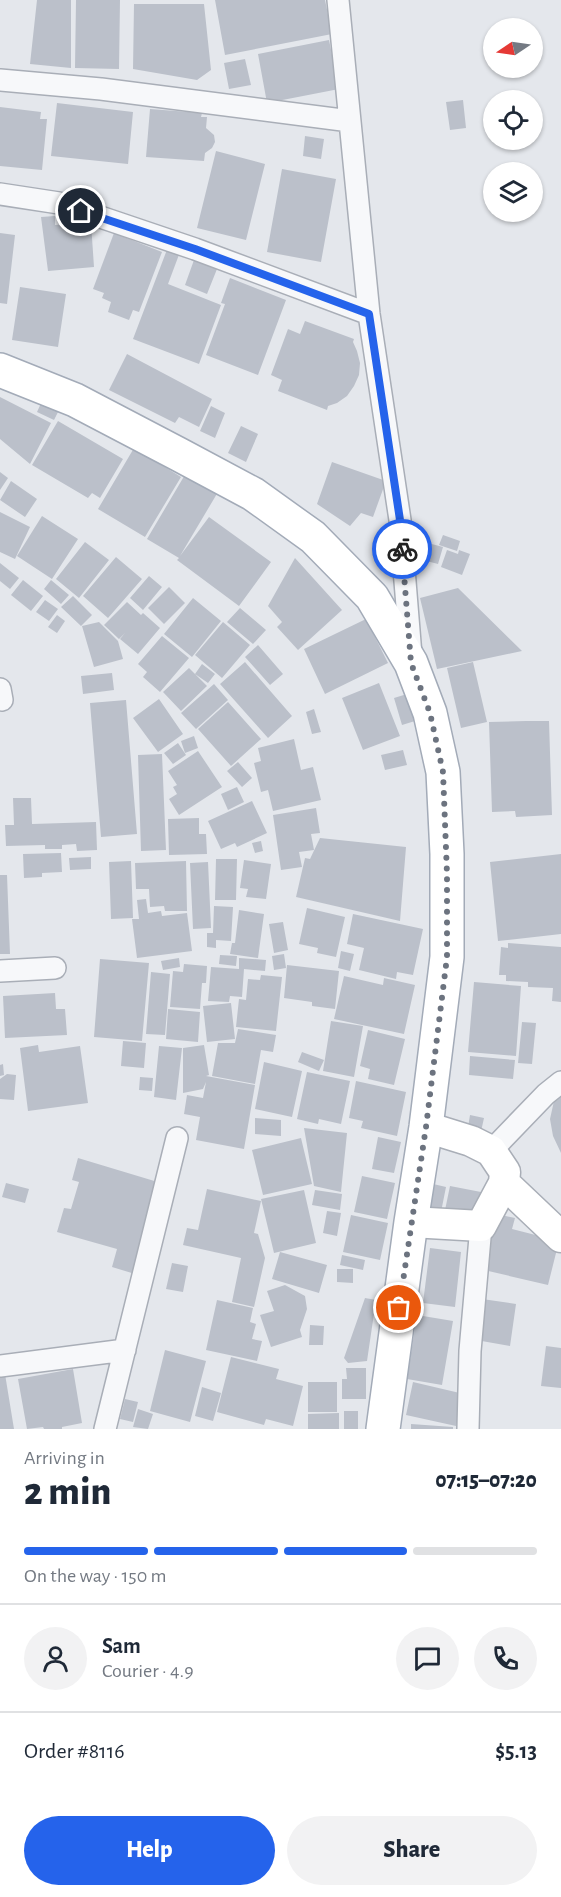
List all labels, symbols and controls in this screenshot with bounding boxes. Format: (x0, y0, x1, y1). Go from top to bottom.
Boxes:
north arrow (483, 18, 543, 78)
map controls (483, 18, 543, 222)
button: locate (483, 90, 543, 150)
button: layers (483, 162, 543, 222)
pin (55, 185, 106, 236)
icon: home (64, 194, 97, 227)
courier (372, 519, 432, 579)
icon: bike (386, 533, 419, 566)
pin (373, 1282, 424, 1333)
icon: bag (382, 1291, 415, 1324)
text: Arriving in (24, 1448, 105, 1468)
text: 07:15–07:20 (435, 1469, 537, 1491)
text: 2 min (24, 1473, 111, 1512)
text: On the way · 150 m (24, 1566, 167, 1586)
button: person (24, 1627, 87, 1690)
button: chat (396, 1627, 459, 1690)
button: phone (474, 1627, 537, 1690)
text: Sam (102, 1635, 141, 1657)
text: Courier · 4.9 (102, 1661, 194, 1681)
text: Order #8116 (24, 1740, 125, 1762)
text: $5.13 (495, 1740, 537, 1762)
button: Help (24, 1816, 275, 1885)
button: Share (287, 1816, 537, 1885)

